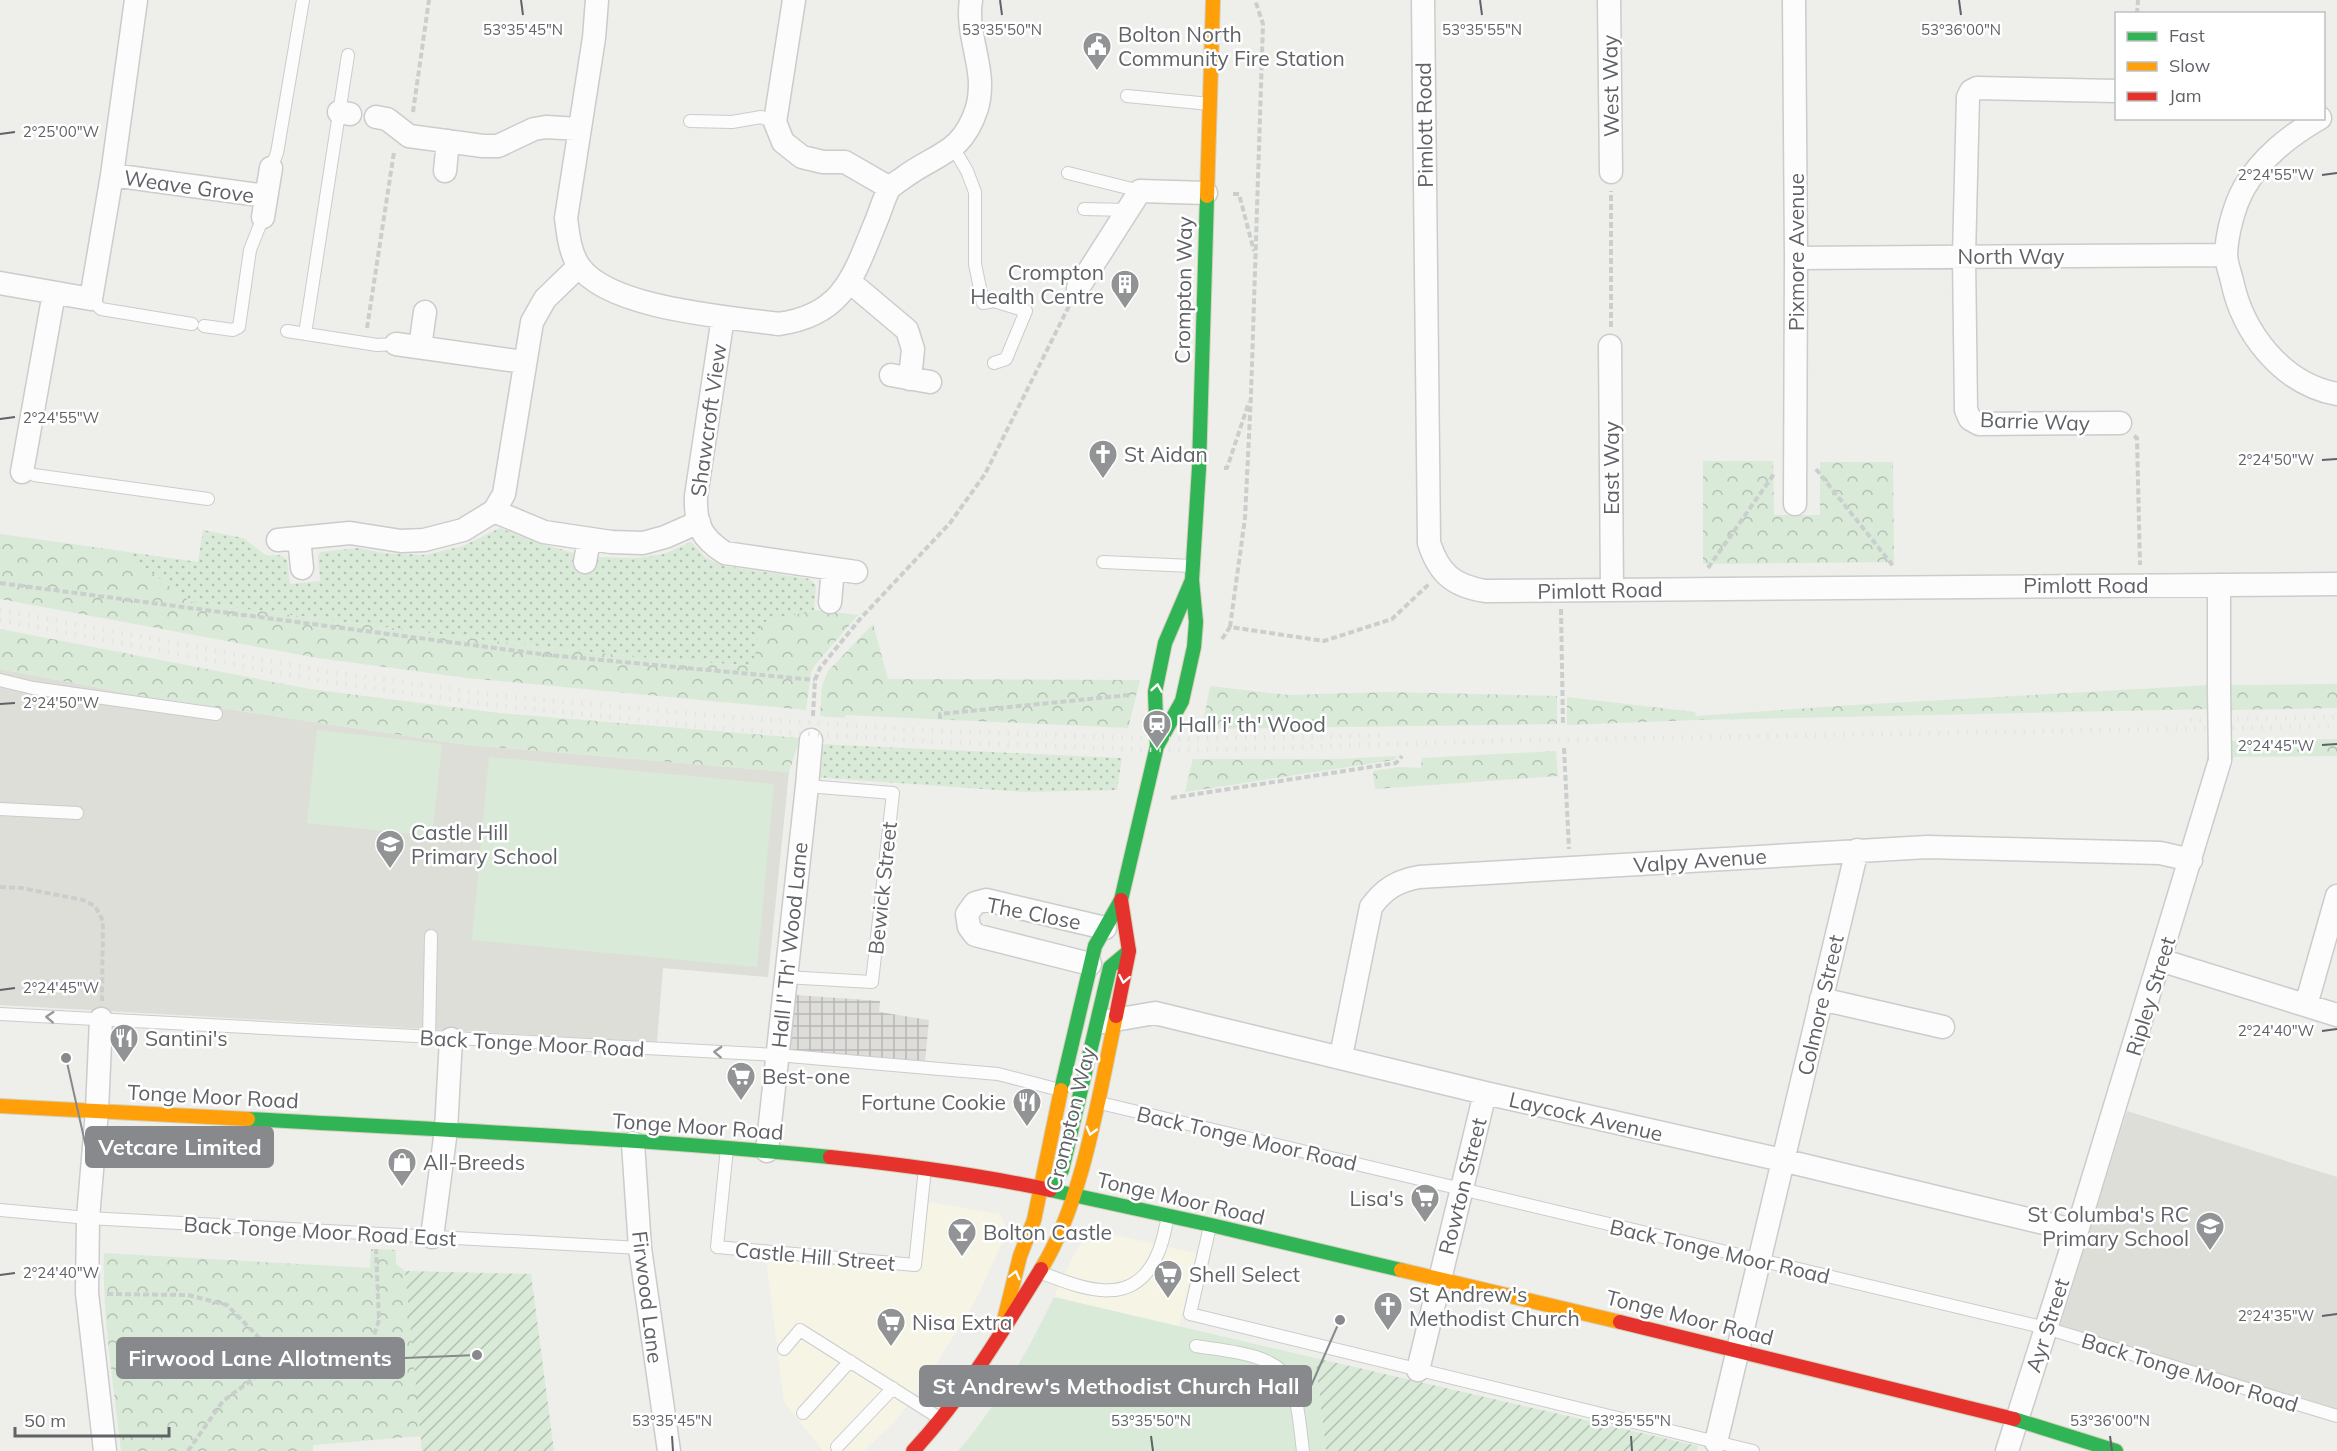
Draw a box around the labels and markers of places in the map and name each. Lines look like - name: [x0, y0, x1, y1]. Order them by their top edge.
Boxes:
- place label: Bolton North Community Fire Station: [1118, 21, 1345, 71]
- public building icon: Bolton North Community Fire Station: [1081, 30, 1113, 72]
- place label: Crompton Health Centre: [970, 259, 1104, 309]
- building icon: Crompton Health Centre: [1109, 268, 1141, 310]
- church icon: St Aidan: [1087, 438, 1119, 480]
- place label: St Aidan: [1124, 441, 1208, 467]
- station icon: Hall i' th' Wood: [1141, 708, 1173, 750]
- place label: Hall i' th' Wood: [1178, 711, 1326, 737]
- place label: Castle Hill Primary School: [411, 819, 558, 869]
- school or university icon: Castle Hill Primary School: [374, 828, 406, 870]
- restaurant icon: Santini's: [108, 1022, 140, 1064]
- place label: Santini's: [145, 1025, 228, 1051]
- supermarket icon: Best-one: [725, 1060, 757, 1102]
- place label: Best-one: [762, 1063, 850, 1089]
- restaurant icon: Fortune Cookie: [1011, 1086, 1043, 1128]
- place label: Fortune Cookie: [861, 1089, 1006, 1115]
- callout: Vetcare Limited: [86, 1127, 273, 1167]
- shop icon: All-Breeds: [386, 1146, 418, 1188]
- place label: All-Breeds: [423, 1149, 525, 1175]
- supermarket icon: Lisa's: [1409, 1182, 1441, 1224]
- place label: Lisa's: [1349, 1185, 1404, 1211]
- place label: St Columba's RC Primary School: [2027, 1201, 2189, 1251]
- school or university icon: St Columba's RC Primary School: [2194, 1210, 2226, 1252]
- bar icon: Bolton Castle: [946, 1216, 978, 1258]
- place label: Bolton Castle: [983, 1219, 1112, 1245]
- supermarket icon: Shell Select: [1152, 1258, 1184, 1300]
- place label: Shell Select: [1189, 1261, 1300, 1287]
- place label: St Andrew's Methodist Church: [1409, 1281, 1580, 1331]
- church icon: St Andrew's Methodist Church: [1372, 1290, 1404, 1332]
- supermarket icon: Nisa Extra: [875, 1306, 907, 1348]
- place label: Nisa Extra: [912, 1309, 1012, 1335]
- callout: Firwood Lane Allotments: [117, 1338, 404, 1378]
- callout: St Andrew's Methodist Church Hall: [920, 1366, 1311, 1406]

